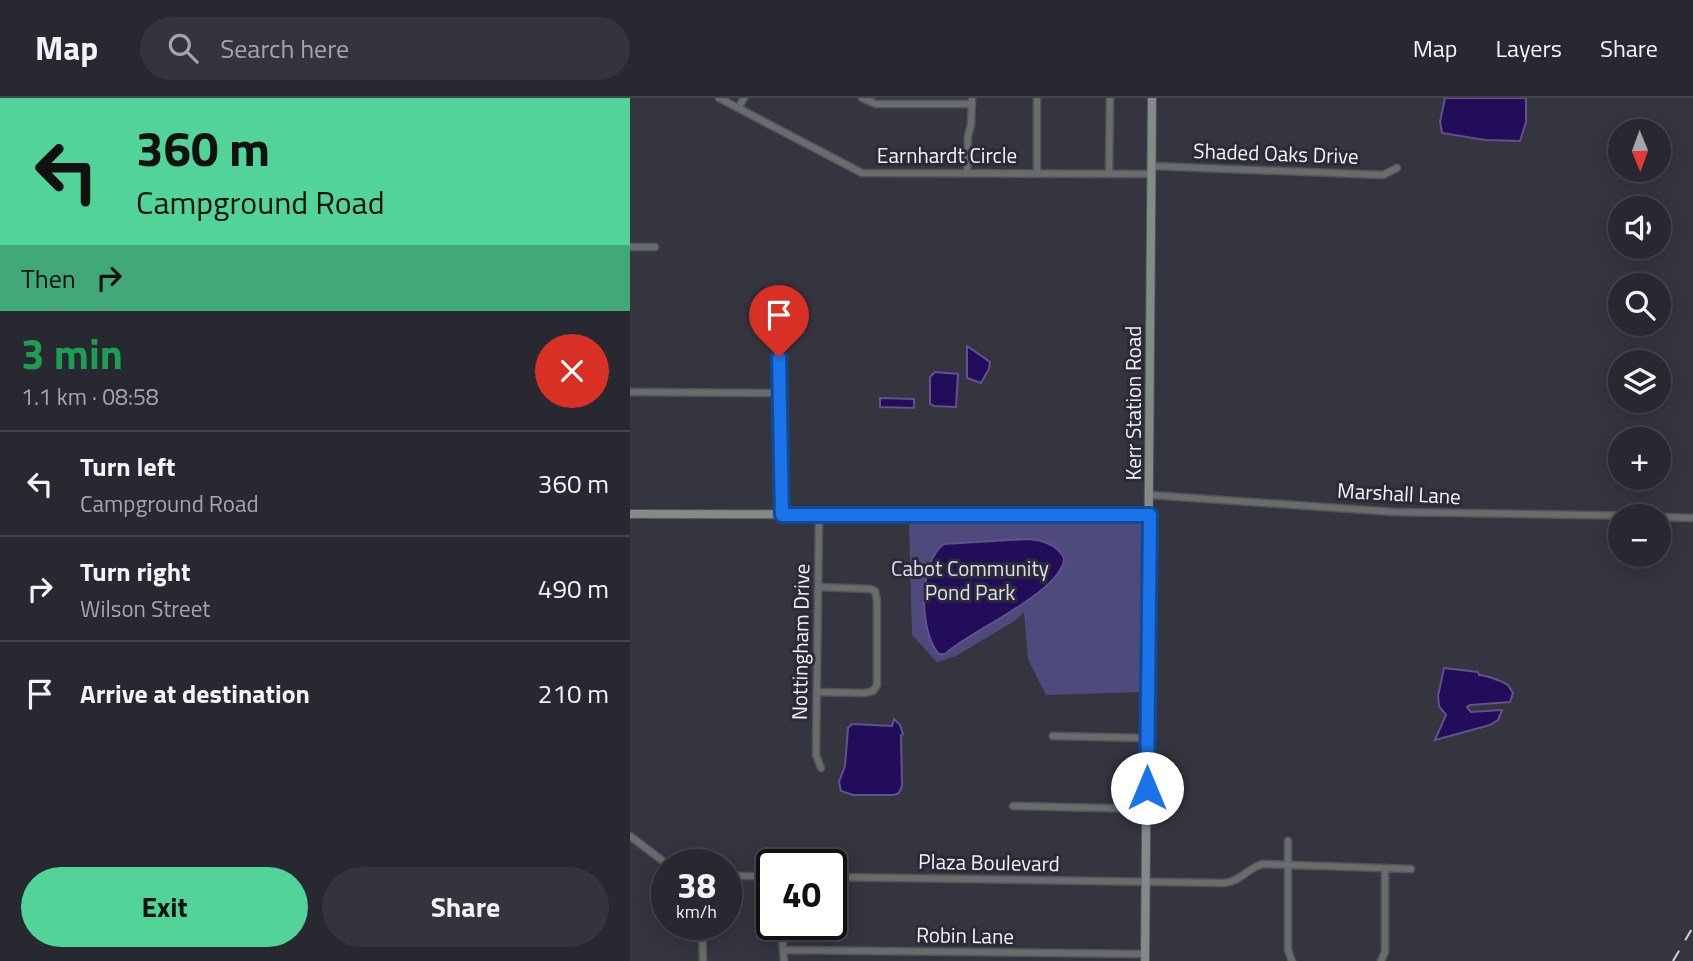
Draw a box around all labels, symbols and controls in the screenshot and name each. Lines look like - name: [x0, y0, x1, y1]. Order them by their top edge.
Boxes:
- search box: [140, 17, 630, 80]
- text: Map: [35, 23, 98, 73]
- icon: search: [164, 29, 202, 67]
- text: Search here: [220, 29, 349, 68]
- text: Map: [1413, 30, 1458, 66]
- text: Layers: [1496, 30, 1562, 66]
- text: Share: [1600, 30, 1658, 66]
- text: 360 m: [136, 110, 270, 185]
- north arrow: [1608, 119, 1671, 182]
- map controls: [1608, 119, 1671, 567]
- icon: left: [21, 126, 112, 217]
- street label: Shaded Oaks Drive: [1193, 134, 1359, 172]
- street label: Earnhardt Circle: [877, 139, 1017, 171]
- text: Campground Road: [136, 178, 385, 226]
- button: sound: [1608, 196, 1671, 259]
- text: Then: [21, 259, 76, 298]
- icon: right: [90, 259, 128, 297]
- button: search: [1608, 273, 1671, 336]
- pin: [749, 285, 809, 357]
- icon: arrive: [760, 296, 798, 334]
- text: 3 min: [21, 321, 123, 385]
- street label: Kerr Station Road: [1117, 326, 1149, 480]
- button: close: [535, 334, 609, 408]
- button: layers: [1608, 350, 1671, 413]
- text: 1.1 km · 08:58: [21, 379, 159, 414]
- button: +: [1608, 427, 1671, 490]
- text: Turn left: [80, 447, 175, 486]
- text: 360 m: [538, 464, 609, 503]
- icon: left: [21, 465, 59, 503]
- street label: Marshall Lane: [1336, 474, 1462, 512]
- text: Campground Road: [80, 486, 259, 521]
- button: −: [1608, 504, 1671, 567]
- text: Turn right: [80, 552, 191, 591]
- park label: Cabot Community Pond Park: [891, 552, 1049, 608]
- street label: Nottingham Drive: [783, 564, 817, 720]
- text: 490 m: [538, 569, 609, 608]
- icon: right: [21, 570, 59, 608]
- text: Wilson Street: [80, 591, 210, 626]
- text: Arrive at destination: [80, 674, 310, 713]
- text: 210 m: [538, 674, 609, 713]
- icon: arrive: [21, 675, 59, 713]
- position arrow: [1110, 751, 1184, 825]
- street label: Plaza Boulevard: [918, 845, 1060, 879]
- speed limit sign: 40: [756, 849, 847, 940]
- text: 38: [677, 858, 716, 912]
- button: Exit: [21, 867, 308, 947]
- button: Share: [322, 867, 609, 947]
- text: km/h: [676, 898, 717, 925]
- street label: Robin Lane: [916, 918, 1014, 952]

